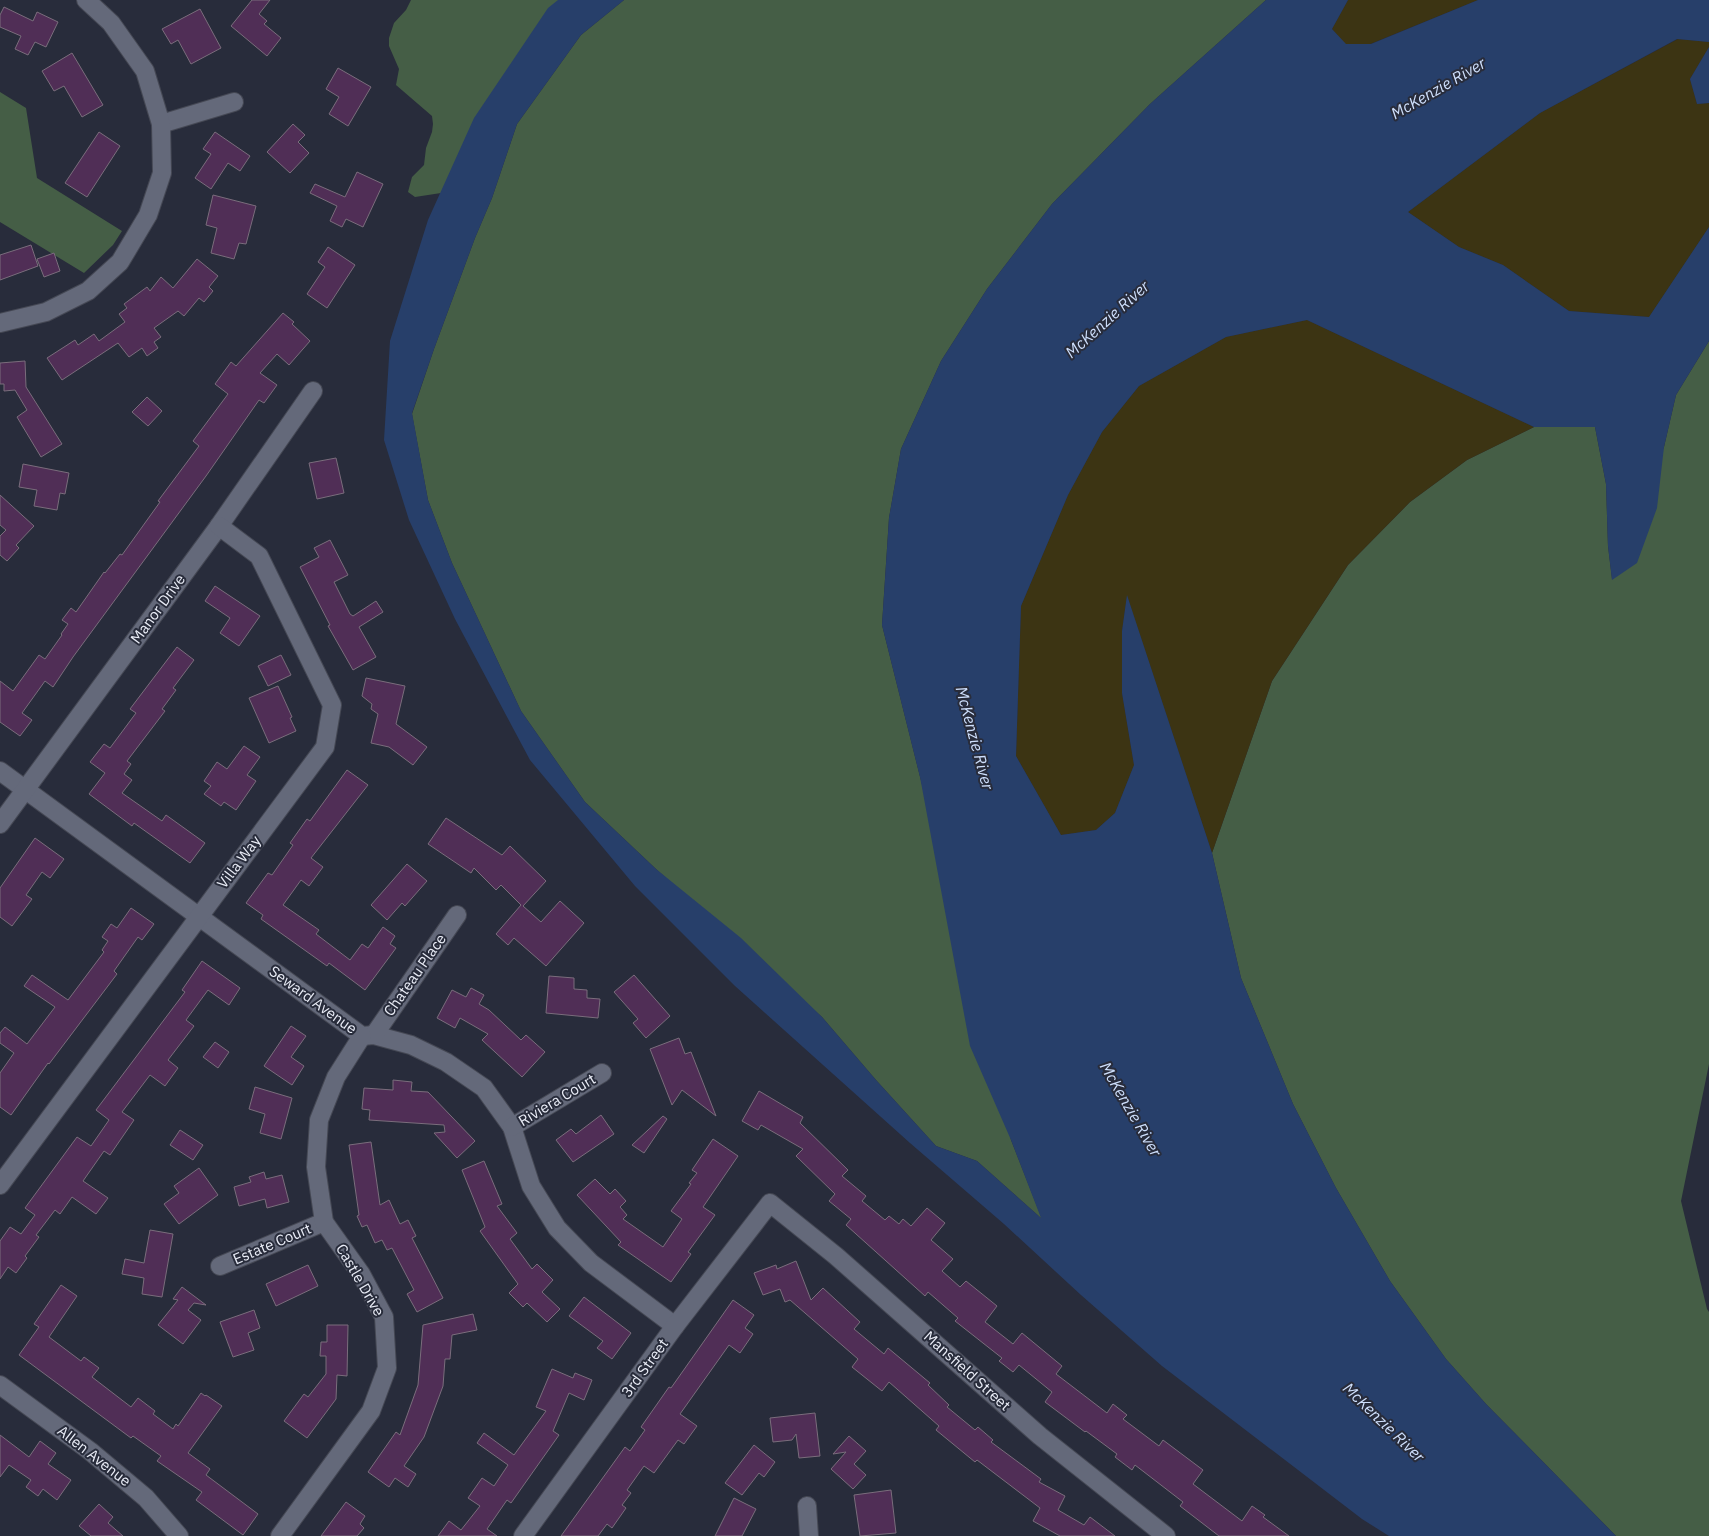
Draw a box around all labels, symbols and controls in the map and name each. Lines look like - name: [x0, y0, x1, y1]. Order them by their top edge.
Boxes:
- water label: McKenzie River: [1387, 52, 1490, 123]
- water label: McKenzie River: [1061, 275, 1154, 362]
- street label: Manor Drive: [126, 570, 189, 647]
- water label: McKenzie River: [952, 684, 999, 793]
- street label: Villa Way: [213, 831, 265, 892]
- street label: Chateau Place: [379, 930, 450, 1020]
- street label: Seward Avenue: [266, 961, 361, 1038]
- water label: McKenzie River: [1096, 1058, 1167, 1161]
- street label: Riviera Court: [515, 1069, 599, 1130]
- street label: Estate Court: [230, 1219, 314, 1269]
- street label: Castle Drive: [332, 1240, 389, 1319]
- street label: Mansfield Street: [920, 1327, 1015, 1415]
- street label: 3rd Street: [617, 1335, 672, 1401]
- water label: McKenzie River: [1339, 1378, 1430, 1467]
- street label: Allen Avenue: [54, 1421, 135, 1490]

